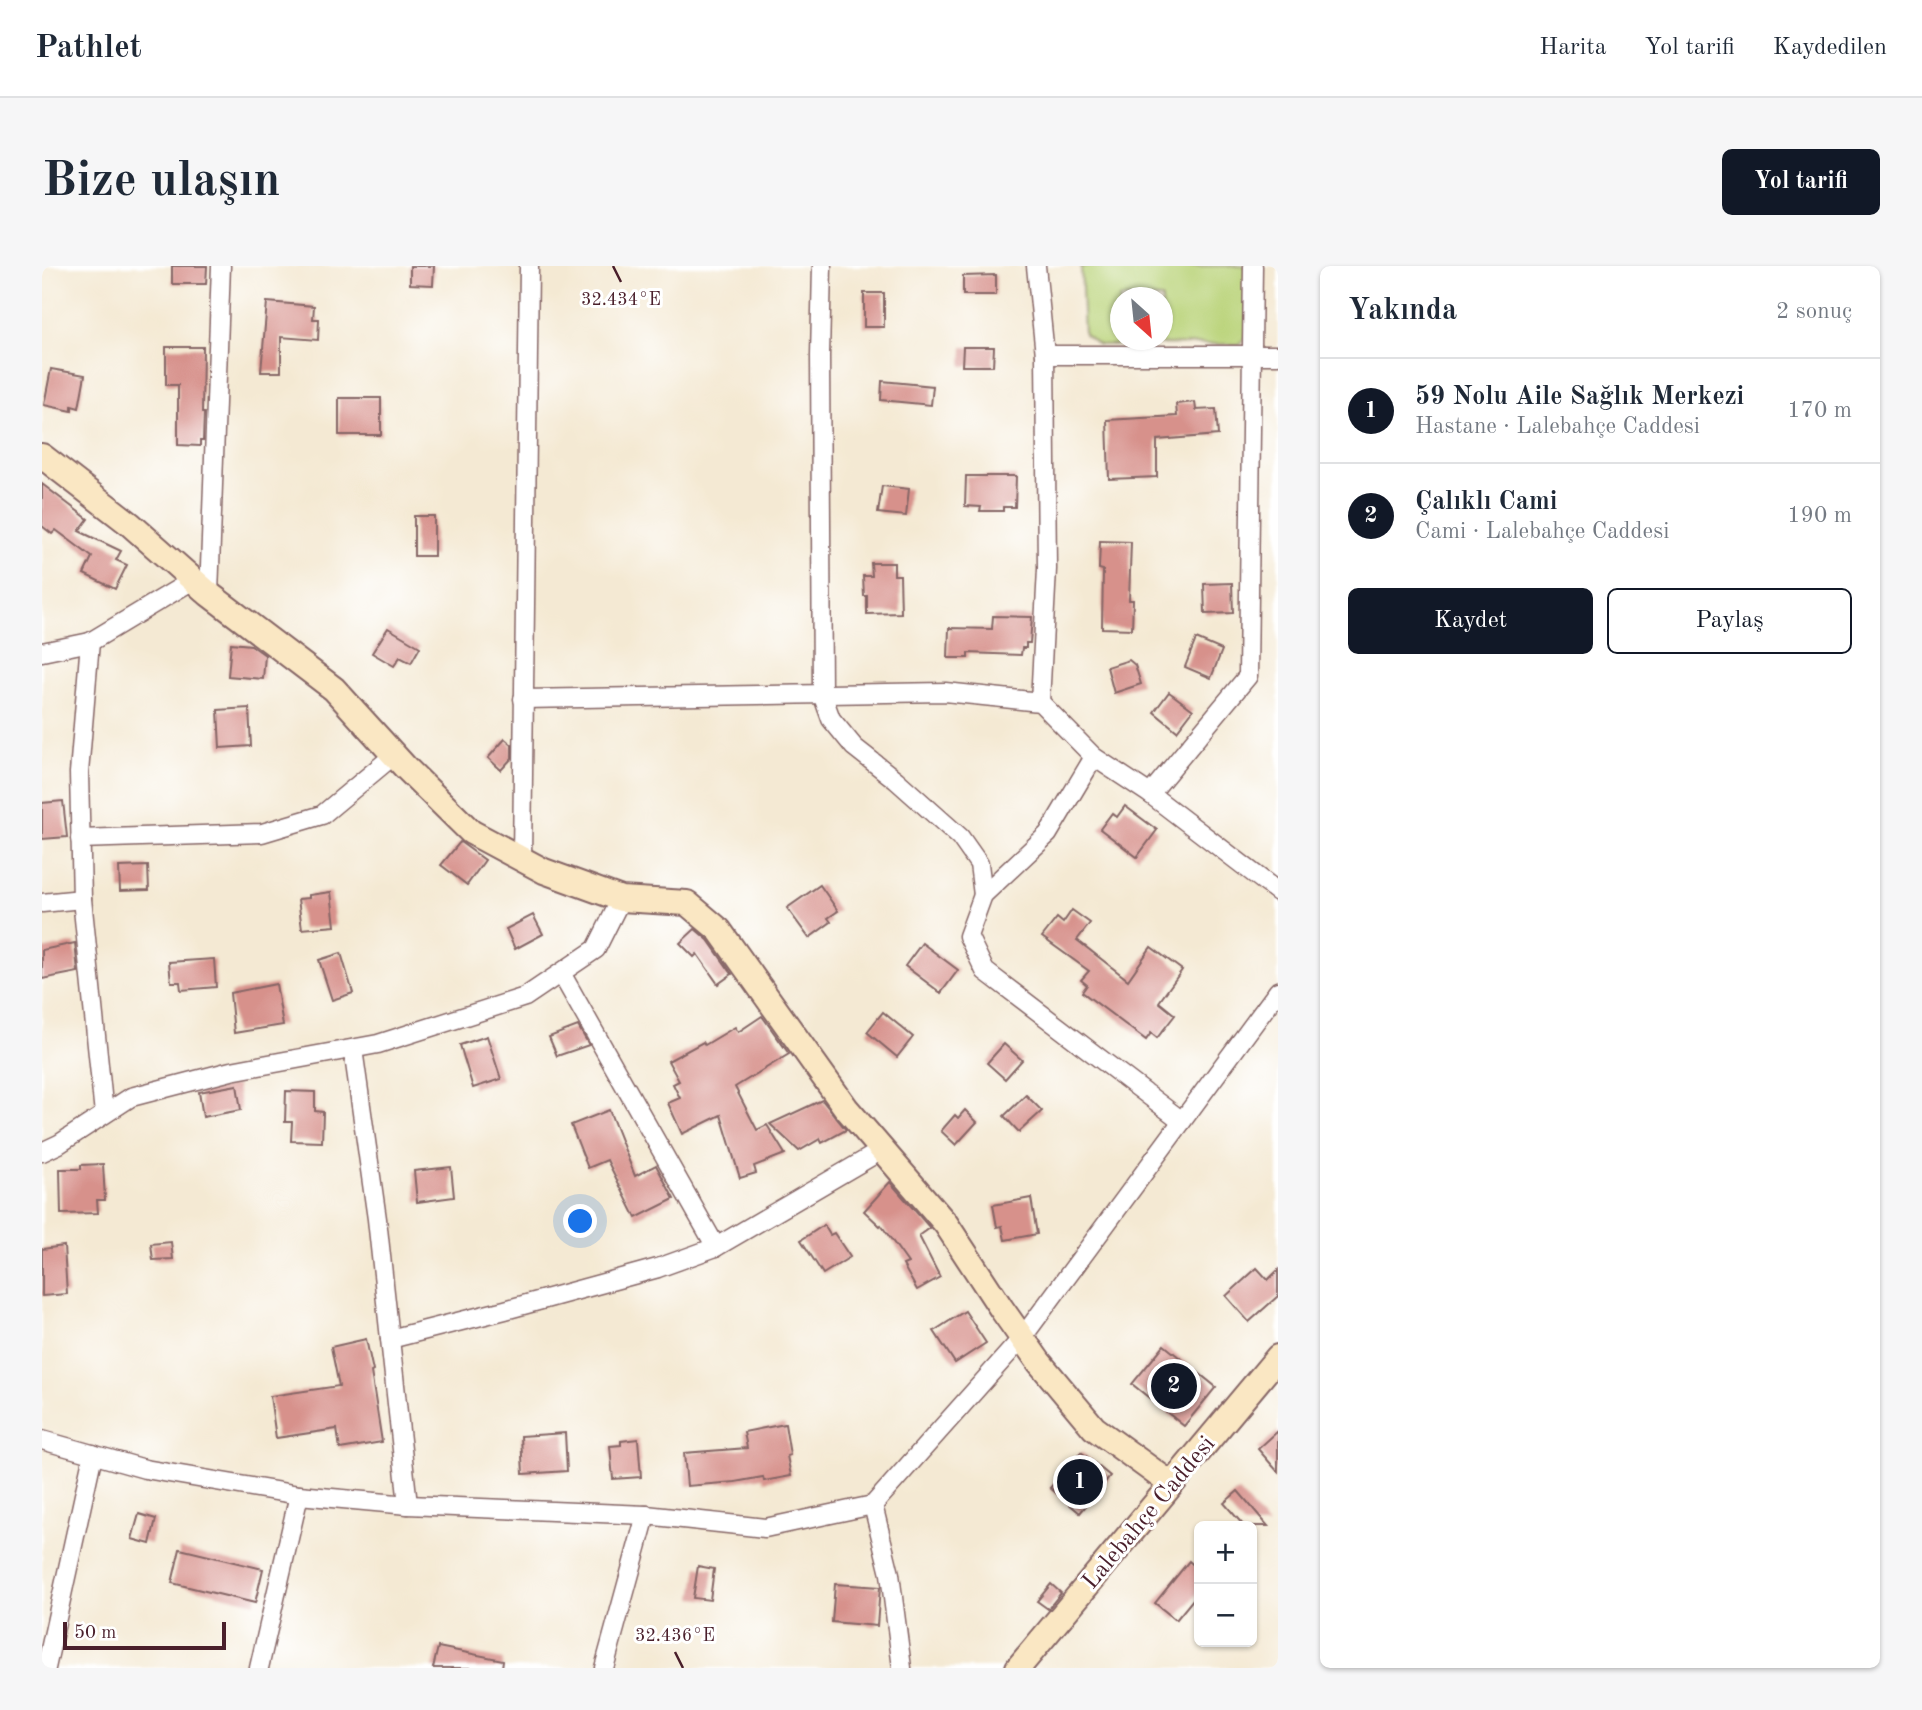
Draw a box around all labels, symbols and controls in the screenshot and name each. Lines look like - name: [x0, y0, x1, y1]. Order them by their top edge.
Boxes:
- text: Pathlet: [35, 32, 142, 65]
- text: Harita: [1539, 36, 1607, 60]
- text: Yol tarifi: [1645, 36, 1735, 60]
- text: Kaydedilen: [1773, 36, 1887, 60]
- button: Yol tarifi: [1722, 149, 1880, 215]
- text: Bize ulaşın: [42, 158, 280, 207]
- north arrow: [1110, 287, 1173, 350]
- text: 32.434°E: [581, 291, 661, 309]
- text: Yakında: [1348, 296, 1457, 326]
- text: 2 sonuç: [1776, 300, 1852, 323]
- text: 59 Nolu Aile Sağlık Merkezi: [1415, 384, 1744, 410]
- text: 1: [1364, 399, 1378, 422]
- text: 170 m: [1787, 399, 1852, 422]
- text: Hastane · Lalebahçe Caddesi: [1415, 415, 1700, 438]
- text: Çalıklı Cami: [1415, 489, 1557, 515]
- text: 2: [1364, 504, 1378, 527]
- text: 190 m: [1787, 504, 1852, 527]
- text: Cami · Lalebahçe Caddesi: [1415, 520, 1669, 543]
- button: Kaydet: [1348, 588, 1593, 654]
- button: Paylaş: [1607, 588, 1852, 654]
- your location: [563, 1204, 597, 1238]
- pin: 2: [1151, 1360, 1197, 1412]
- street label: Lalebahçe Caddesi: [1079, 1432, 1220, 1594]
- pin: 1: [1057, 1456, 1103, 1508]
- map controls: [1194, 1521, 1257, 1647]
- button: +: [1194, 1521, 1257, 1584]
- button: −: [1194, 1584, 1257, 1647]
- scale bar: [63, 1619, 226, 1651]
- text: 50 m: [74, 1624, 116, 1643]
- text: 32.436°E: [635, 1627, 715, 1645]

